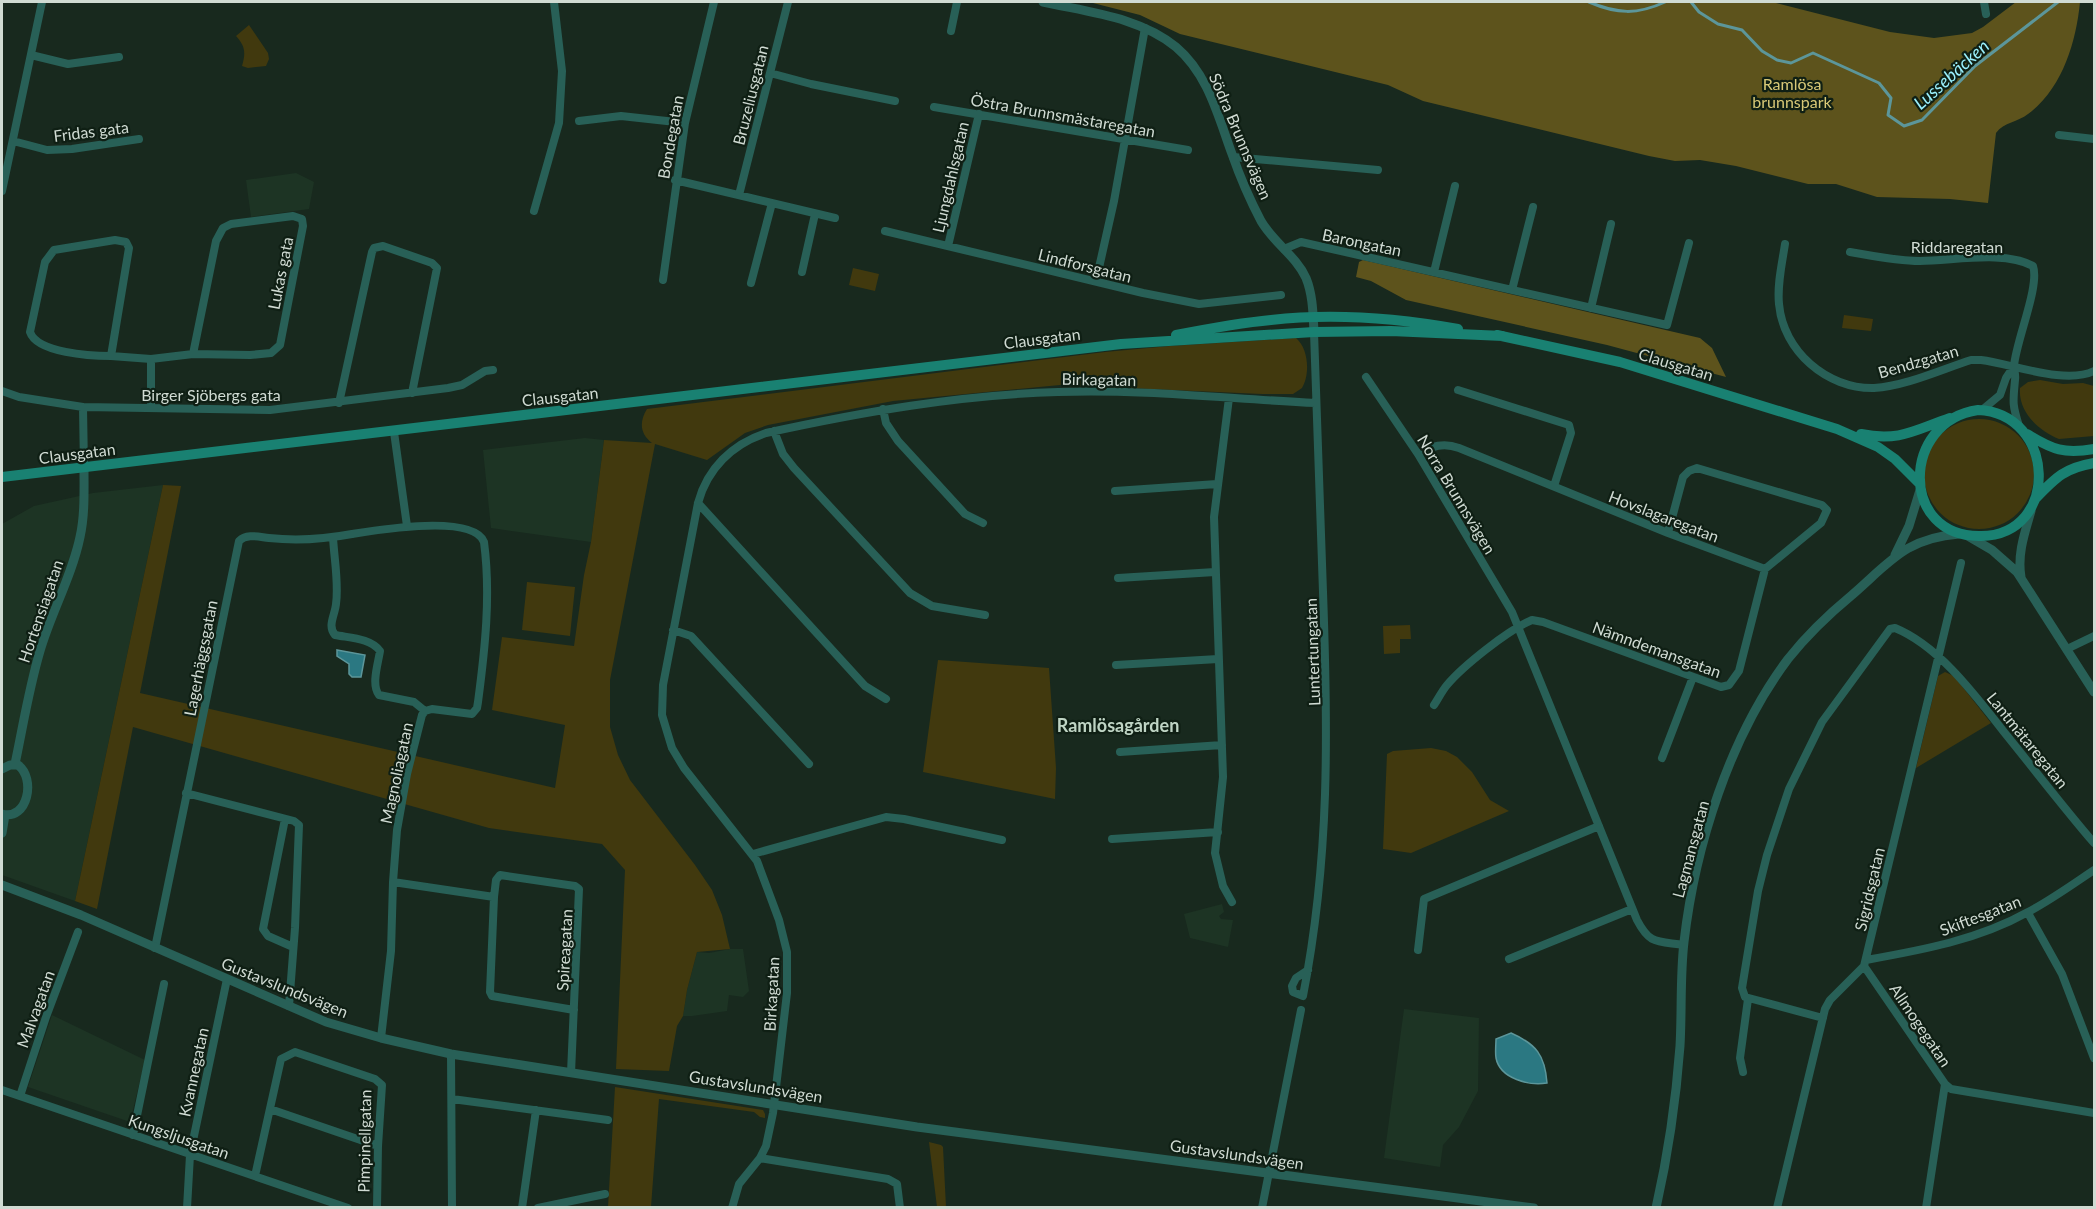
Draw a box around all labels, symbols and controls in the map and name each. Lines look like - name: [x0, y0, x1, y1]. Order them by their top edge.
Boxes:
- water label: Lussebäcken: [1909, 34, 1993, 114]
- street label: Bruzeliusgatan: [728, 43, 772, 147]
- street label: Södra Brunnsvägen: [1206, 70, 1276, 202]
- park label: Ramlösa brunnspark: [1752, 74, 1833, 111]
- street label: Östra Brunnsmästaregatan: [969, 89, 1157, 141]
- street label: Bondegatan: [653, 94, 687, 180]
- street label: Fridas gata: [52, 117, 130, 145]
- street label: Ljungdahlsgatan: [928, 120, 972, 234]
- street label: Barongatan: [1321, 224, 1403, 260]
- street label: Lukas gata: [264, 235, 296, 311]
- street label: Riddaregatan: [1911, 237, 2003, 256]
- street label: Lindforsgatan: [1036, 244, 1134, 286]
- street label: Clausgatan: [1003, 324, 1081, 352]
- street label: Bendzgatan: [1876, 340, 1960, 382]
- street label: Clausgatan: [1636, 344, 1716, 384]
- street label: Birkagatan: [1061, 369, 1137, 389]
- street label: Clausgatan: [521, 383, 599, 409]
- street label: Birger Sjöbergs gata: [141, 385, 281, 404]
- street label: Norra Brunnsvägen: [1414, 431, 1500, 557]
- street label: Clausgatan: [38, 439, 116, 467]
- street label: Hovslagaregatan: [1606, 486, 1722, 546]
- street label: Hortensiagatan: [14, 557, 66, 665]
- street label: Lagerhäggsgatan: [179, 598, 221, 718]
- street label: Luntertungatan: [1301, 598, 1323, 706]
- street label: Nämndemansgatan: [1590, 617, 1724, 681]
- street label: Lantmätaregatan: [1983, 688, 2073, 792]
- district label: Ramlösagården: [1057, 714, 1179, 736]
- street label: Magnoliagatan: [376, 721, 416, 825]
- street label: Lagmansgatan: [1668, 798, 1712, 900]
- street label: Sigridsgatan: [1850, 845, 1888, 933]
- street label: Skiftesgatan: [1937, 891, 2023, 939]
- street label: Spireagatan: [552, 909, 576, 991]
- street label: Gustavslundsvägen: [219, 953, 351, 1021]
- street label: Birkagatan: [760, 956, 782, 1032]
- street label: Malvagatan: [12, 968, 58, 1050]
- street label: Allmogegatan: [1886, 980, 1956, 1070]
- street label: Kvannegatan: [174, 1026, 212, 1118]
- street label: Gustavslundsvägen: [688, 1066, 824, 1106]
- street label: Pimpinellgatan: [354, 1089, 374, 1193]
- street label: Kungsljusgatan: [126, 1110, 232, 1162]
- street label: Gustavslundsvägen: [1169, 1135, 1305, 1173]

